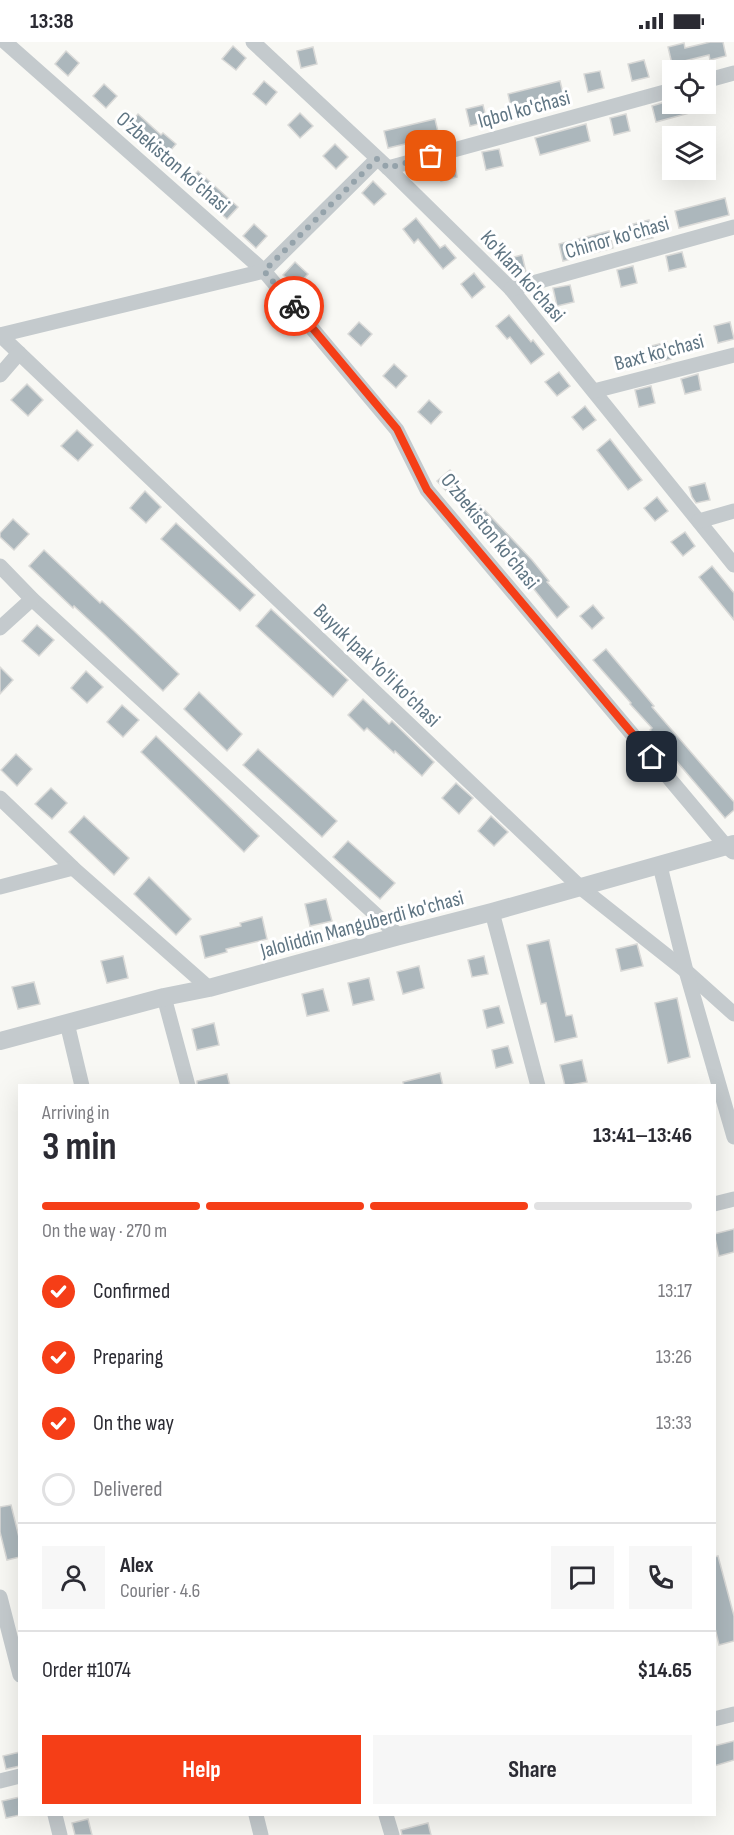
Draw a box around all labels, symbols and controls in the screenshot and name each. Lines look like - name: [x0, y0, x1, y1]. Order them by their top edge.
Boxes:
- text: 13:38: [30, 8, 74, 35]
- map controls: [662, 60, 716, 180]
- button: locate: [662, 60, 716, 114]
- street label: Iqbol ko'chasi: [475, 85, 573, 134]
- street label: O'zbekiston ko'chasi: [111, 106, 234, 218]
- button: layers: [662, 126, 716, 180]
- pin: [405, 130, 456, 181]
- icon: bag: [414, 139, 447, 172]
- street label: Chinor ko'chasi: [562, 211, 672, 264]
- street label: Ko'klam ko'chasi: [475, 225, 570, 327]
- courier: [264, 276, 324, 336]
- icon: bike: [278, 290, 311, 323]
- street label: Baxt ko'chasi: [612, 329, 707, 376]
- street label: O'zbekiston ko'chasi: [435, 468, 544, 594]
- street label: Buyuk Ipak Yo'li ko'chasi: [308, 598, 445, 732]
- pin: [626, 731, 677, 782]
- icon: home: [635, 740, 668, 773]
- street label: Jaloliddin Manguberdi ko'chasi: [257, 885, 466, 964]
- text: Arriving in: [42, 1101, 110, 1125]
- text: 13:41–13:46: [593, 1122, 692, 1149]
- text: 3 min: [42, 1124, 117, 1171]
- text: On the way · 270 m: [42, 1219, 167, 1243]
- icon: check: [42, 1275, 75, 1308]
- text: Confirmed: [93, 1278, 170, 1305]
- text: 13:17: [658, 1279, 692, 1303]
- icon: check: [42, 1341, 75, 1374]
- text: Preparing: [93, 1344, 163, 1371]
- text: 13:26: [656, 1345, 692, 1369]
- icon: check: [42, 1407, 75, 1440]
- text: On the way: [93, 1410, 174, 1437]
- text: 13:33: [656, 1411, 692, 1435]
- text: Delivered: [93, 1476, 162, 1503]
- button: person: [42, 1546, 105, 1609]
- button: chat: [551, 1546, 614, 1609]
- button: phone: [629, 1546, 692, 1609]
- text: Alex: [120, 1552, 153, 1579]
- text: Courier · 4.6: [120, 1579, 200, 1603]
- text: Order #1074: [42, 1657, 131, 1684]
- text: $14.65: [637, 1657, 692, 1684]
- button: Help: [42, 1735, 361, 1804]
- button: Share: [373, 1735, 692, 1804]

